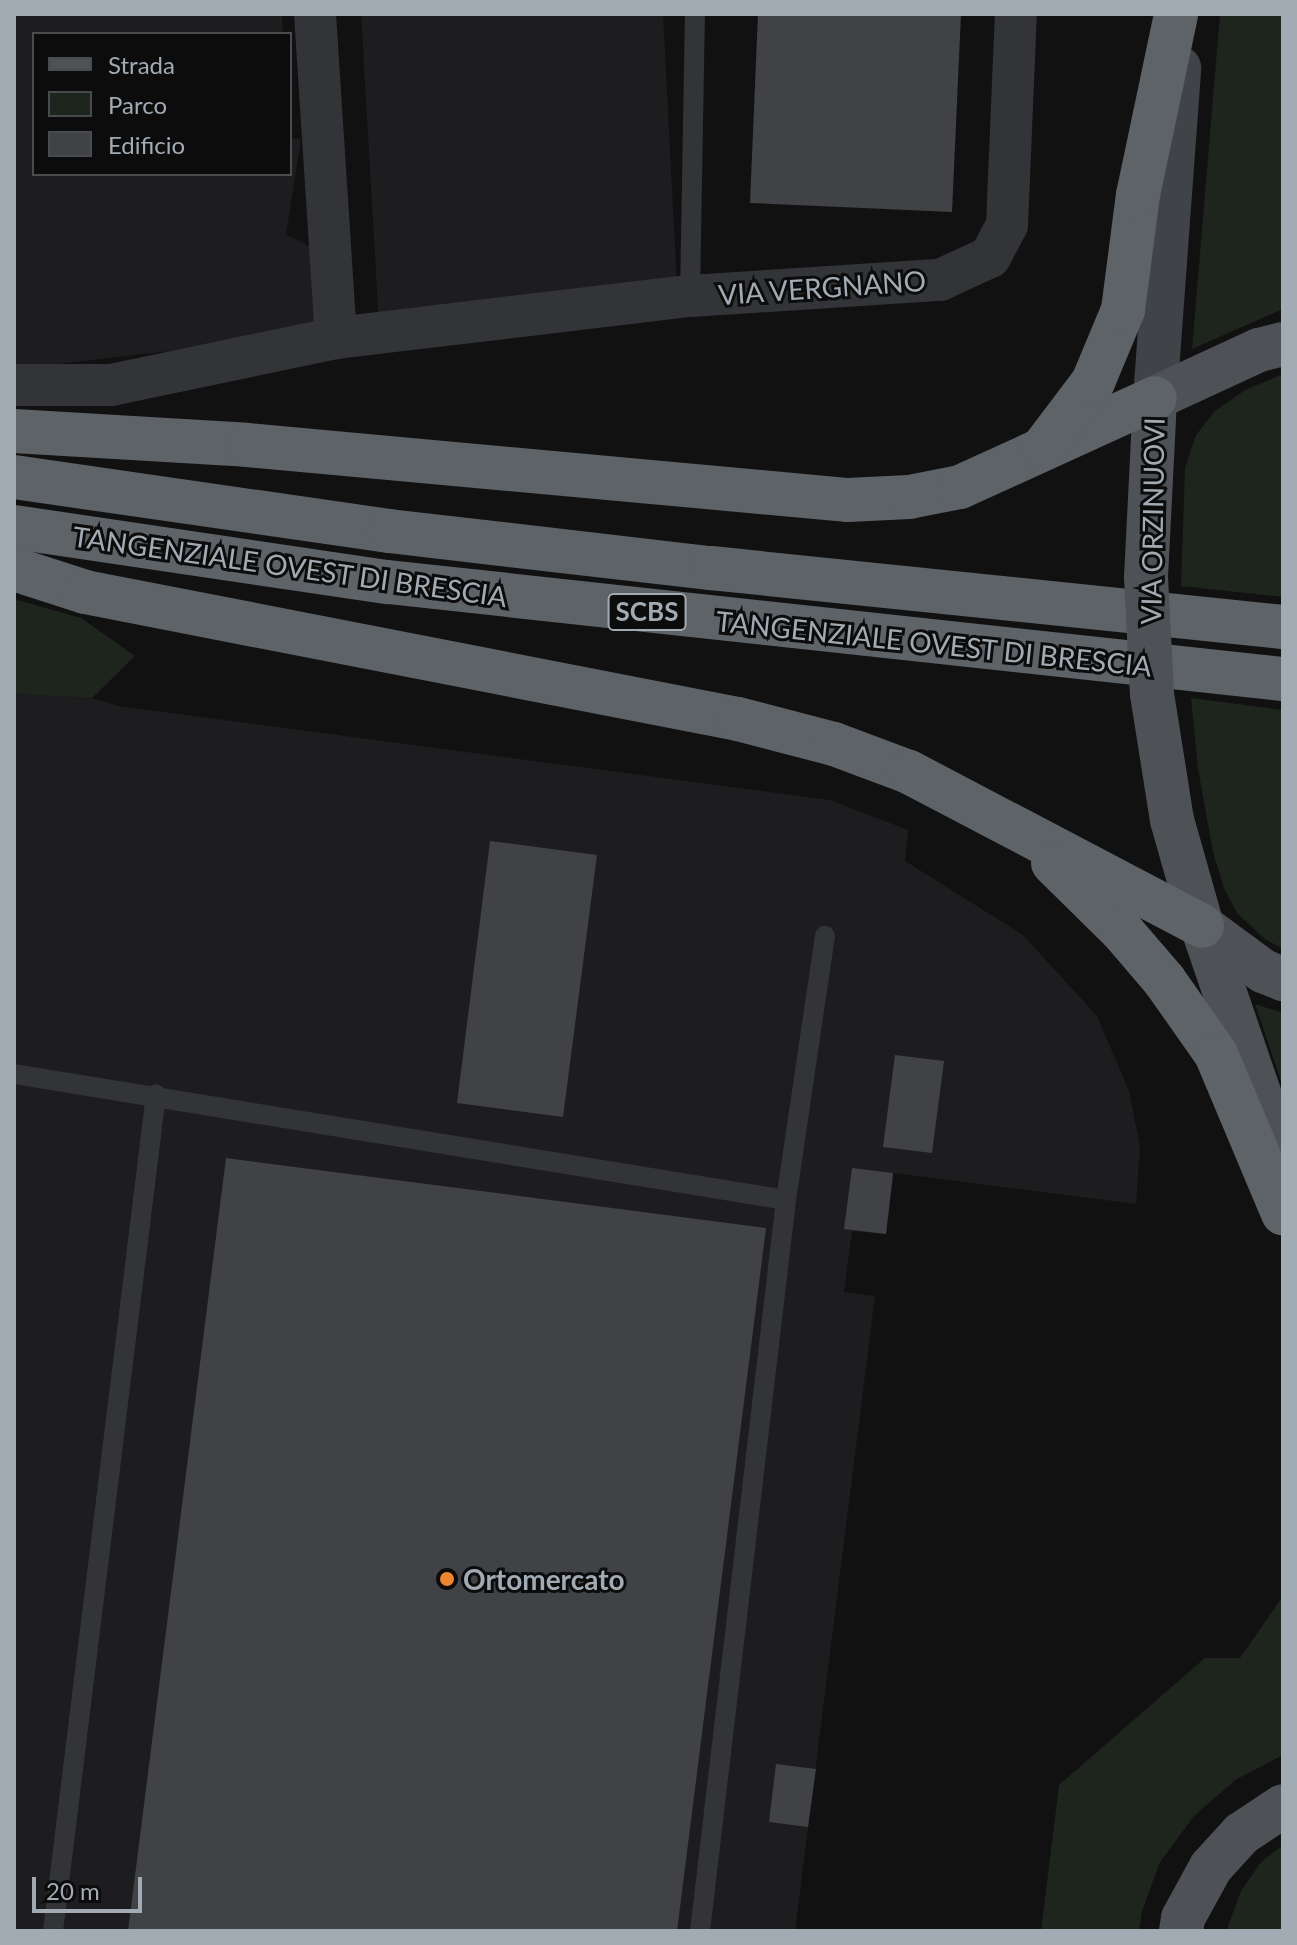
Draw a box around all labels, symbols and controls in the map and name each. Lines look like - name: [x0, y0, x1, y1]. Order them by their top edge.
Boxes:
- legend: [32, 32, 292, 176]
- text: Strada: [108, 50, 175, 79]
- text: Parco: [108, 90, 167, 119]
- text: Edificio: [108, 130, 185, 159]
- street label: VIA VERGNANO: [716, 263, 928, 311]
- street label: VIA ORZINUOVI: [1133, 417, 1171, 625]
- street label: TANGENZIALE OVEST DI BRESCIA: [70, 519, 510, 613]
- road number: SCBS: [607, 590, 687, 634]
- street label: TANGENZIALE OVEST DI BRESCIA: [714, 603, 1154, 683]
- place label: Ortomercato: [463, 1562, 625, 1596]
- marker: Ortomercato: [438, 1570, 456, 1588]
- scale bar: [36, 1861, 146, 1911]
- text: 20 m: [46, 1876, 100, 1905]

